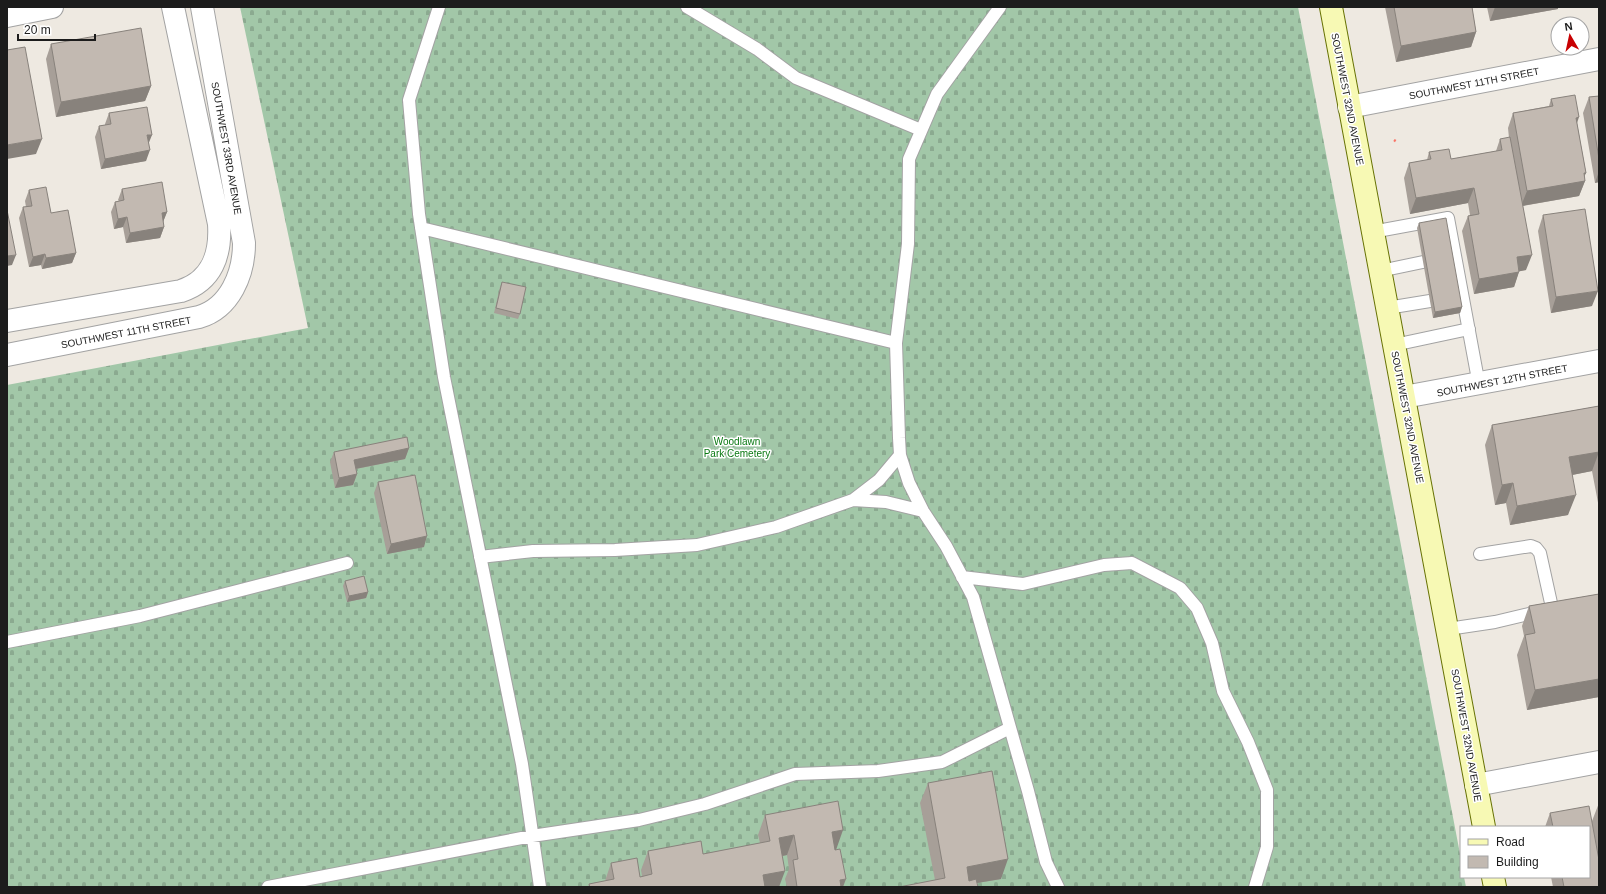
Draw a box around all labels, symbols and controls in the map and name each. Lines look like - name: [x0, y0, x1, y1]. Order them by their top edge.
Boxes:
- scale bar: [18, 16, 95, 42]
- north arrow: [1550, 16, 1590, 56]
- text: N: [1564, 20, 1573, 33]
- text: 20 m: [24, 23, 51, 37]
- street label: SOUTHWEST 32ND AVENUE: [1329, 32, 1366, 167]
- street label: SOUTHWEST 11TH STREET: [1408, 65, 1540, 102]
- street label: SOUTHWEST 33RD AVENUE: [209, 81, 244, 216]
- street label: SOUTHWEST 11TH STREET: [60, 314, 192, 351]
- street label: SOUTHWEST 32ND AVENUE: [1389, 350, 1426, 485]
- street label: SOUTHWEST 12TH STREET: [1436, 362, 1569, 399]
- park label: Woodlawn Park Cemetery: [704, 436, 770, 459]
- street label: SOUTHWEST 32ND AVENUE: [1449, 668, 1484, 803]
- legend: [1460, 826, 1590, 878]
- text: Road: [1496, 835, 1525, 849]
- text: Building: [1496, 855, 1539, 869]

